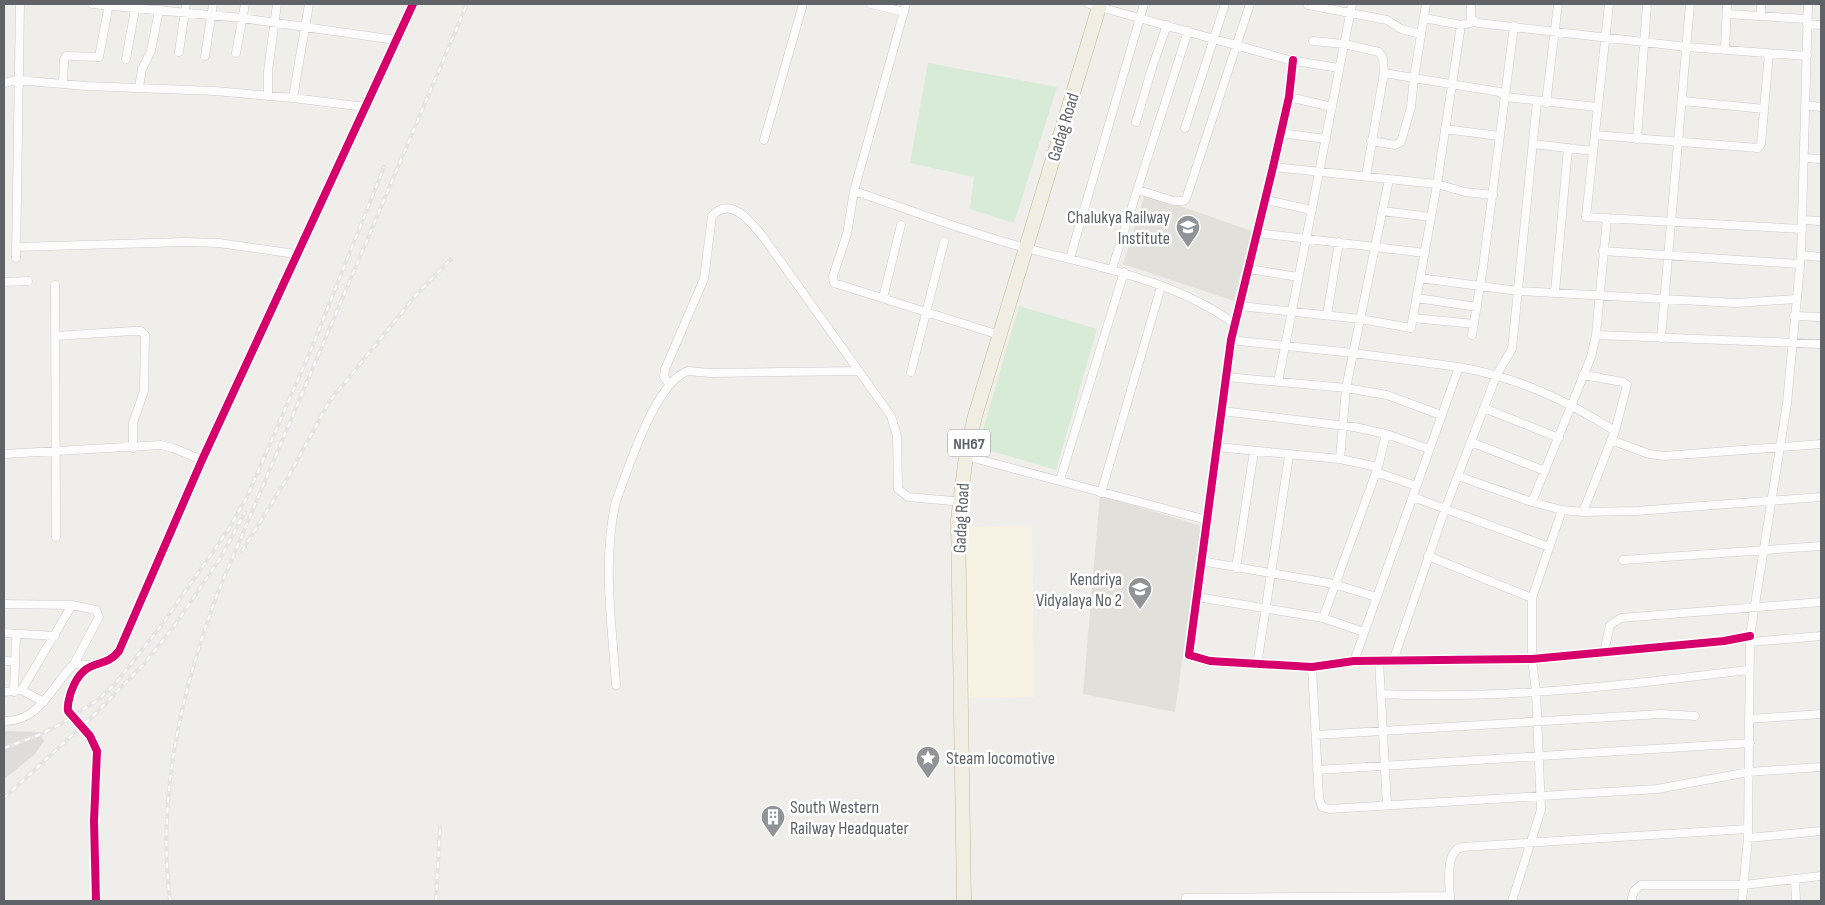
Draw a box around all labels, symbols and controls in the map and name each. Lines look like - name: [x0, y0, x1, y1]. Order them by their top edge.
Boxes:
- street label: Gadag Road: [1043, 90, 1084, 164]
- place label: Chalukya Railway Institute: [1067, 207, 1170, 249]
- school or university icon: Chalukya Railway Institute: [1175, 214, 1201, 248]
- road number: NH67: [948, 429, 990, 456]
- street label: Gadag Road: [949, 482, 974, 554]
- place label: Kendriya Vidyalaya No 2: [1036, 569, 1122, 611]
- school or university icon: Kendriya Vidyalaya No 2: [1127, 576, 1153, 610]
- place icon: Steam locomotive: [915, 745, 941, 779]
- place label: Steam locomotive: [946, 748, 1055, 769]
- place label: South Western Railway Headquater: [790, 797, 909, 839]
- building icon: South Western Railway Headquater: [760, 804, 786, 838]

